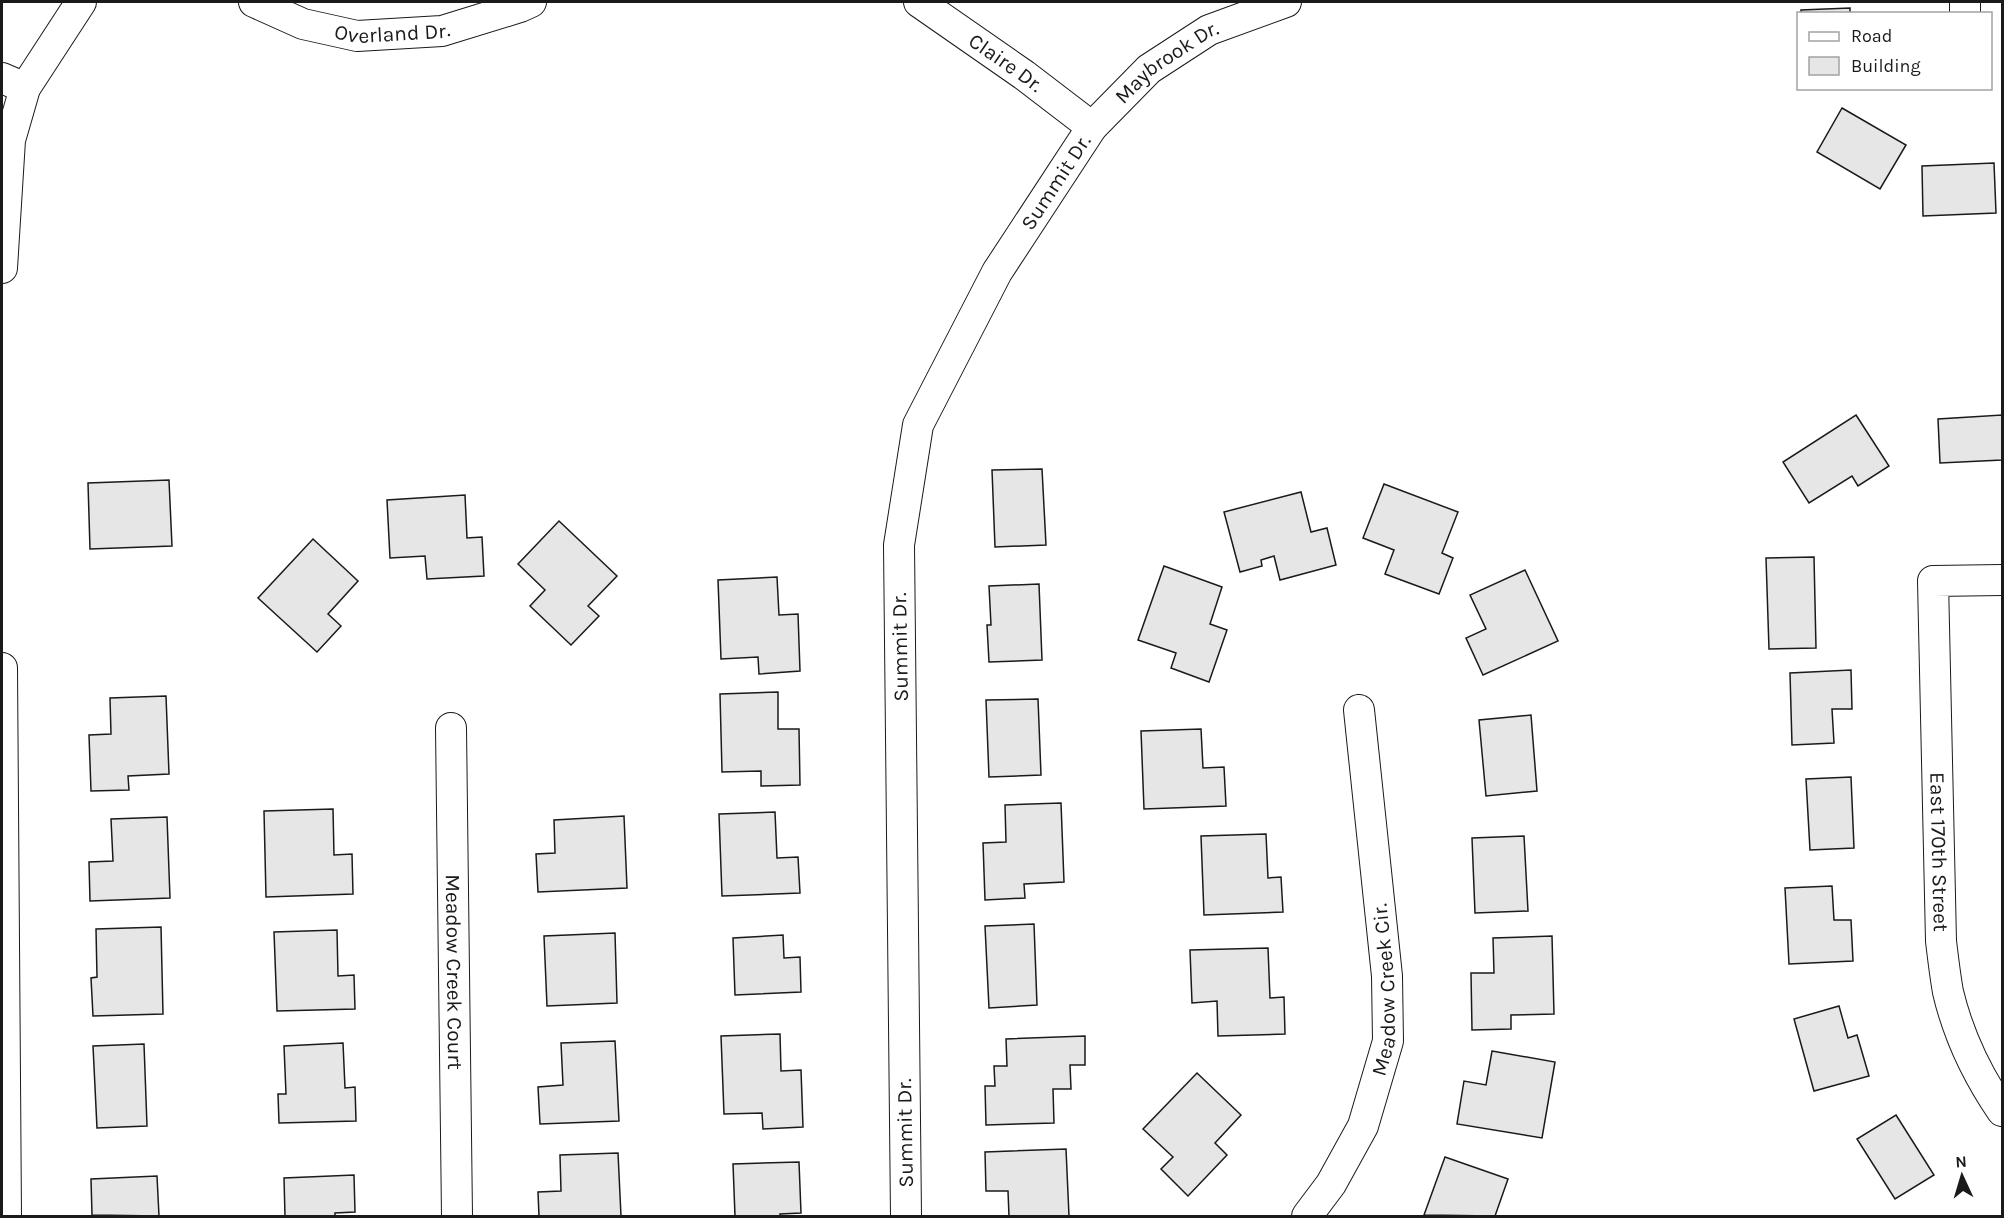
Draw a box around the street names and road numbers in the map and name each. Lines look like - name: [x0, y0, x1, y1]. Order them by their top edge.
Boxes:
- street label: Maybrook Dr.: [1110, 16, 1222, 108]
- street label: Overland Dr.: [332, 17, 453, 48]
- street label: Claire Dr.: [964, 28, 1048, 97]
- street label: Summit Dr.: [1016, 130, 1096, 234]
- street label: Summit Dr.: [887, 592, 913, 702]
- street label: East 170th Street: [1925, 772, 1953, 932]
- street label: Meadow Creek Court: [441, 874, 467, 1070]
- street label: Meadow Creek Cir.: [1366, 902, 1401, 1079]
- street label: Summit Dr.: [892, 1078, 918, 1188]

